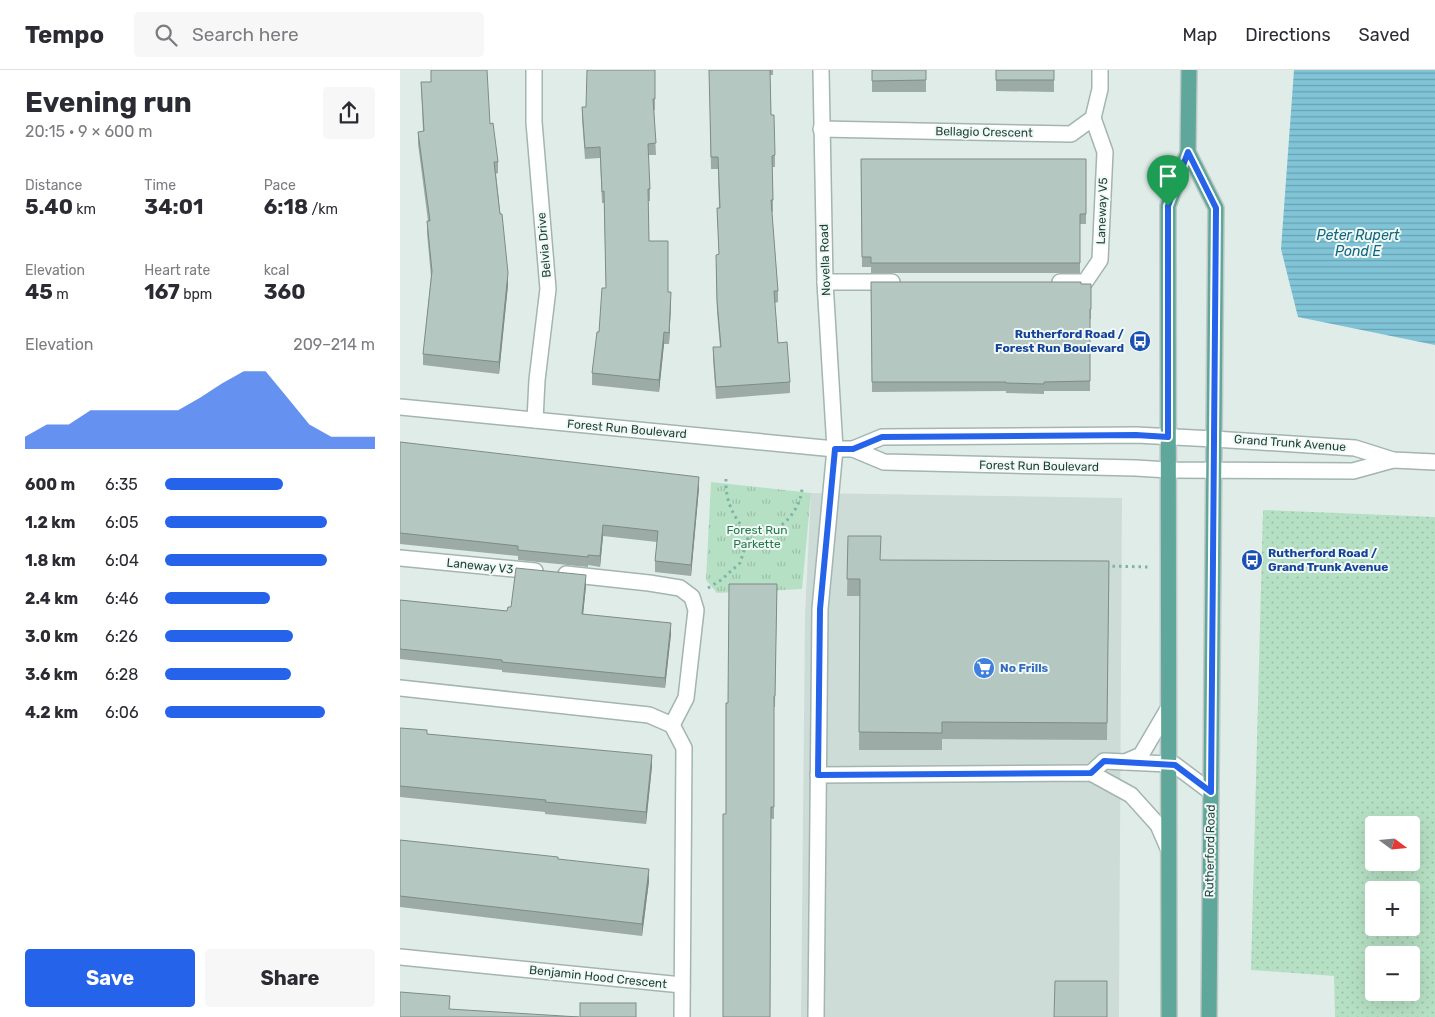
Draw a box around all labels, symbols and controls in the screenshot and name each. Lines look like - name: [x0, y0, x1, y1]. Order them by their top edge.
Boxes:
- search box: [134, 12, 484, 57]
- text: Tempo: [25, 21, 104, 49]
- icon: search: [152, 21, 180, 49]
- text: Search here: [192, 23, 299, 46]
- text: Map: [1182, 24, 1217, 46]
- text: Directions: [1245, 24, 1331, 46]
- text: Saved: [1359, 24, 1410, 46]
- text: Evening run: [25, 86, 192, 119]
- button: share: [323, 87, 375, 139]
- text: 20:15 · 9 × 600 m: [25, 122, 153, 141]
- street label: Bellagio Crescent: [935, 124, 1033, 140]
- pin: [1147, 155, 1189, 206]
- icon: arrive: [1154, 162, 1182, 190]
- text: Distance: [25, 177, 82, 194]
- text: Time: [144, 177, 176, 194]
- text: Pace: [264, 177, 296, 194]
- street label: Laneway V5: [1094, 177, 1110, 245]
- text: 5.40: [25, 194, 73, 219]
- text: 34:01: [144, 194, 203, 219]
- text: 6:18: [264, 194, 308, 219]
- text: km: [73, 201, 96, 218]
- text: /km: [308, 201, 338, 218]
- street label: Belvia Drive: [534, 211, 554, 278]
- street label: Novella Road: [817, 224, 833, 296]
- water label: Peter Rupert Pond E: [1317, 227, 1400, 260]
- text: Elevation: [25, 262, 85, 279]
- text: Heart rate: [144, 262, 210, 279]
- text: kcal: [264, 262, 289, 279]
- text: 45: [25, 279, 53, 304]
- text: 167: [144, 279, 180, 304]
- text: 360: [264, 279, 305, 304]
- text: m: [53, 286, 69, 303]
- text: bpm: [180, 286, 212, 303]
- place label: Rutherford Road / Forest Run Boulevard: [995, 327, 1125, 355]
- bus stop icon: Rutherford Road / Forest Run Boulevard: [1128, 329, 1152, 353]
- text: Elevation: [25, 335, 94, 354]
- text: 209–214 m: [293, 335, 375, 354]
- street label: Forest Run Boulevard: [567, 417, 687, 441]
- street label: Grand Trunk Avenue: [1234, 432, 1347, 454]
- street label: Forest Run Boulevard: [979, 458, 1099, 474]
- text: 600 m: [25, 475, 75, 494]
- text: 6:35: [105, 475, 138, 494]
- text: 1.2 km: [25, 513, 75, 532]
- text: 6:05: [105, 513, 138, 532]
- park label: Forest Run Parkette: [726, 523, 788, 551]
- place label: Rutherford Road / Grand Trunk Avenue: [1268, 546, 1388, 574]
- bus stop icon: Rutherford Road / Grand Trunk Avenue: [1240, 548, 1264, 572]
- text: 1.8 km: [25, 551, 76, 570]
- text: 6:04: [105, 551, 139, 570]
- street label: Laneway V3: [446, 556, 514, 576]
- text: 2.4 km: [25, 589, 78, 608]
- text: 6:46: [105, 589, 138, 608]
- text: 3.0 km: [25, 627, 78, 646]
- text: 6:26: [105, 627, 138, 646]
- supermarket icon: No Frills: [972, 656, 996, 680]
- place label: No Frills: [1000, 661, 1049, 675]
- text: 3.6 km: [25, 665, 78, 684]
- text: 6:28: [105, 665, 138, 684]
- text: 4.2 km: [25, 703, 78, 722]
- text: 6:06: [105, 703, 139, 722]
- street label: Rutherford Road: [1202, 805, 1218, 897]
- north arrow: [1365, 816, 1420, 871]
- map controls: [1365, 816, 1420, 1001]
- button: +: [1365, 881, 1420, 936]
- button: −: [1365, 946, 1420, 1001]
- button: Save: [25, 949, 195, 1007]
- button: Share: [205, 949, 375, 1007]
- street label: Benjamin Hood Crescent: [528, 963, 668, 991]

